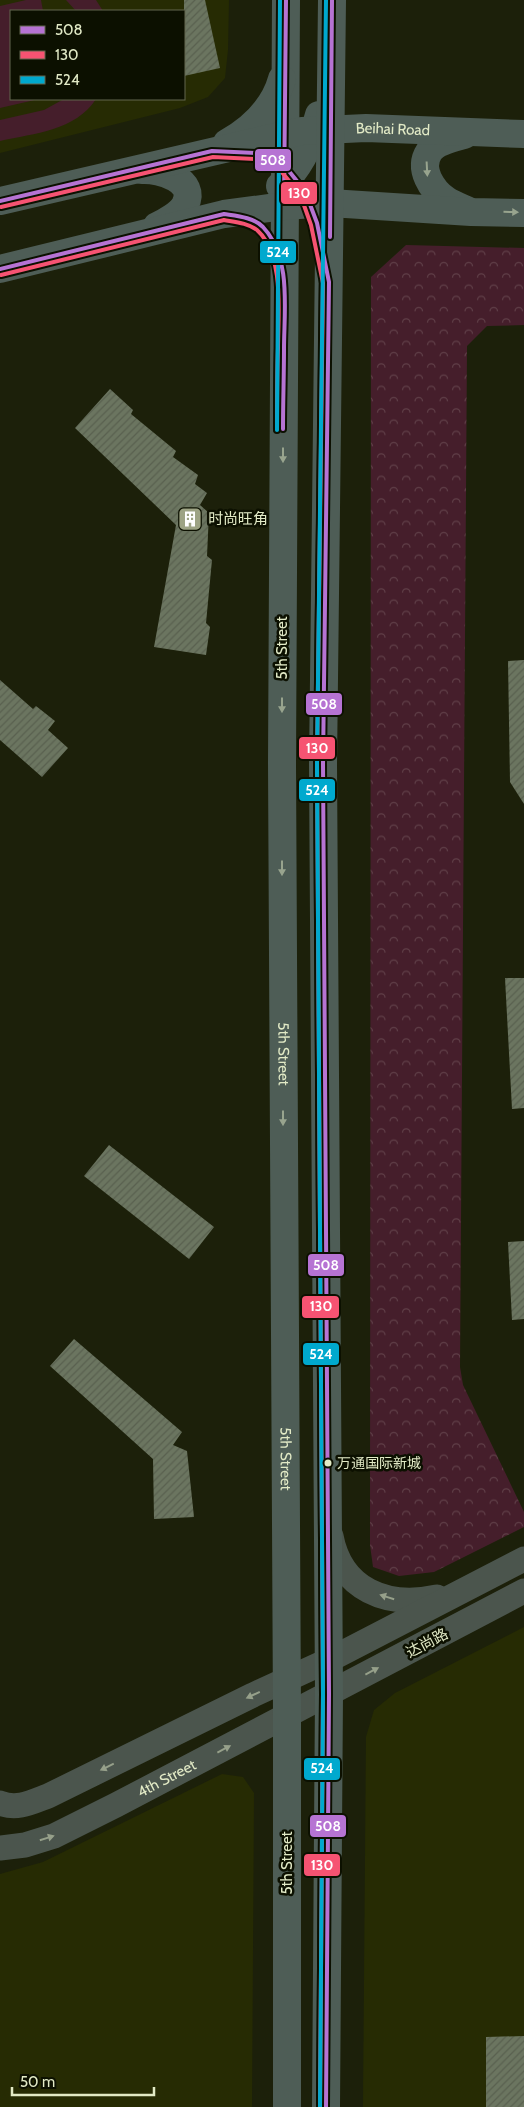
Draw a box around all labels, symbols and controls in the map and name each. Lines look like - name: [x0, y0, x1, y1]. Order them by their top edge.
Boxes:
- legend: [10, 10, 185, 100]
- text: 508: [55, 21, 83, 39]
- text: 130: [55, 46, 78, 64]
- text: 524: [55, 71, 80, 89]
- street label: Beihai Road: [355, 119, 430, 139]
- line badge: 508: [254, 148, 292, 172]
- text: 508: [260, 151, 286, 169]
- one-way arrow: [424, 161, 432, 177]
- line badge: 130: [280, 181, 318, 205]
- text: 130: [288, 184, 310, 202]
- one-way arrow: [503, 209, 519, 217]
- line badge: 524: [259, 240, 297, 264]
- text: 524: [266, 243, 290, 261]
- one-way arrow: [279, 448, 287, 464]
- building icon: 时尚旺角: [177, 506, 203, 532]
- place label: 时尚旺角: [208, 510, 268, 528]
- street label: 5th Street: [273, 616, 291, 680]
- line badge: 508: [305, 692, 343, 716]
- text: 508: [311, 695, 337, 713]
- one-way arrow: [278, 698, 286, 714]
- line badge: 130: [298, 736, 336, 760]
- text: 130: [306, 739, 328, 757]
- line badge: 524: [298, 778, 336, 802]
- text: 524: [305, 781, 329, 799]
- one-way arrow: [278, 860, 286, 876]
- street label: 5th Street: [274, 1022, 293, 1086]
- one-way arrow: [279, 1110, 287, 1126]
- line badge: 508: [307, 1253, 345, 1277]
- text: 508: [313, 1256, 339, 1274]
- line badge: 130: [301, 1295, 340, 1319]
- text: 130: [310, 1297, 332, 1315]
- line badge: 524: [302, 1342, 340, 1366]
- text: 524: [309, 1345, 333, 1363]
- street label: 5th Street: [276, 1427, 295, 1491]
- place label: 万通国际新城: [337, 1454, 421, 1472]
- marker: 万通国际新城: [323, 1458, 333, 1468]
- one-way arrow: [379, 1593, 394, 1601]
- street label: 达尚路: [403, 1624, 451, 1662]
- one-way arrow: [365, 1667, 380, 1675]
- one-way arrow: [246, 1691, 260, 1699]
- one-way arrow: [216, 1745, 231, 1753]
- street label: 4th Street: [134, 1756, 199, 1801]
- line badge: 524: [303, 1757, 341, 1781]
- text: 524: [310, 1759, 334, 1777]
- one-way arrow: [100, 1763, 114, 1771]
- line badge: 508: [309, 1814, 347, 1838]
- text: 508: [315, 1817, 341, 1835]
- street label: 5th Street: [278, 1831, 296, 1895]
- one-way arrow: [40, 1833, 55, 1841]
- line badge: 130: [303, 1853, 341, 1877]
- text: 130: [311, 1856, 333, 1874]
- scale bar: [12, 2064, 155, 2096]
- text: 50 m: [20, 2073, 55, 2091]

